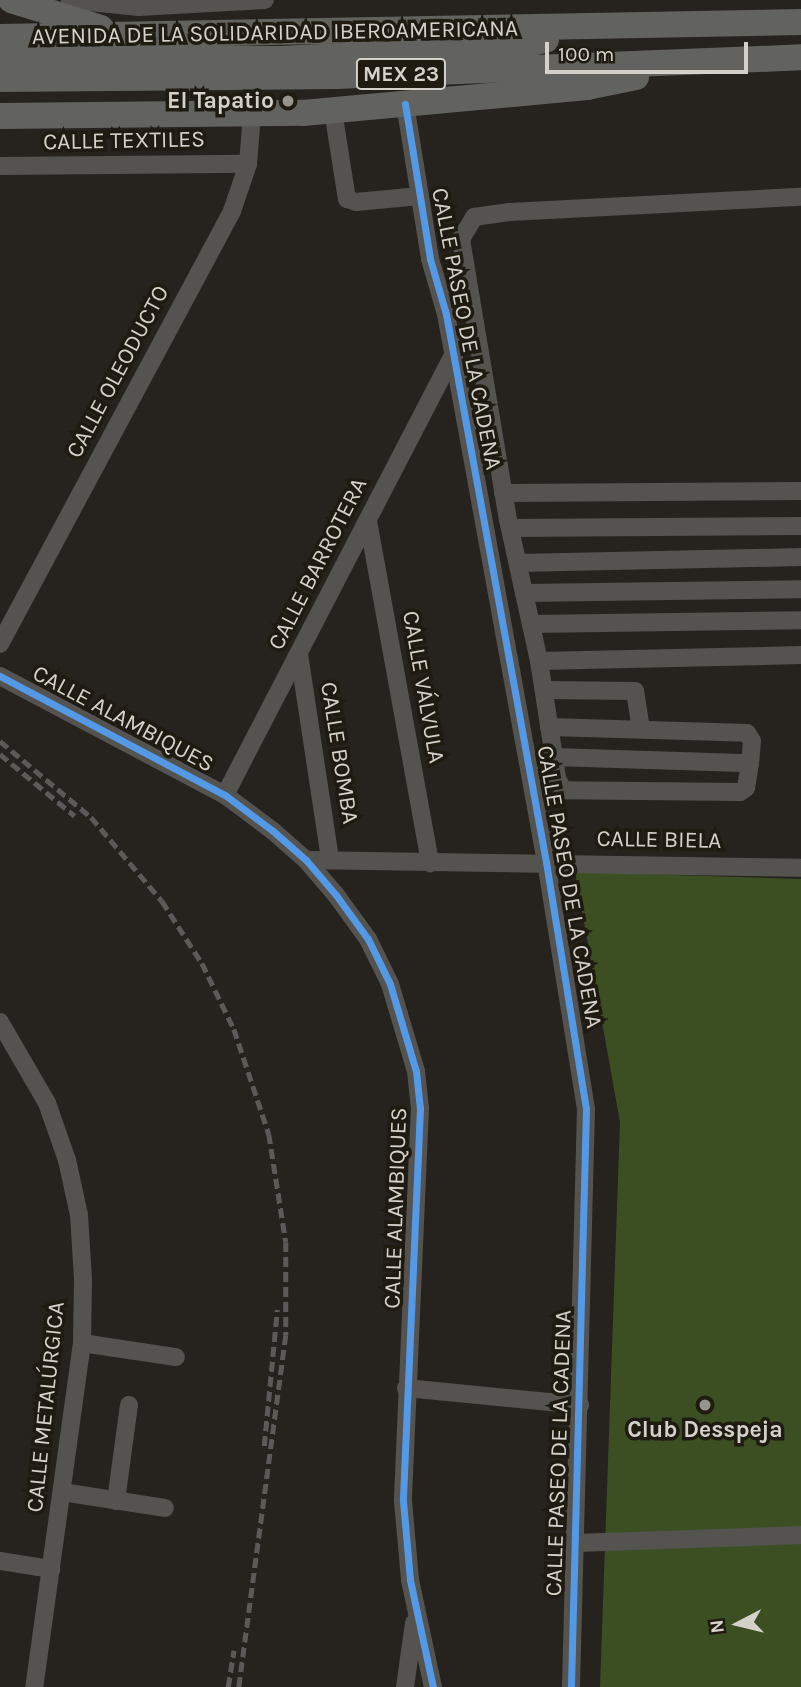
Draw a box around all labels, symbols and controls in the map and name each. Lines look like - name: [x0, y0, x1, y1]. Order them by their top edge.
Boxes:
- street label: AVENIDA DE LA SOLIDARIDAD IBEROAMERICANA: [32, 15, 518, 51]
- scale bar: [549, 28, 752, 72]
- text: 100 m: [558, 42, 615, 66]
- road number: MEX 23: [356, 56, 446, 92]
- place label: El Tapatio: [167, 87, 274, 115]
- marker: El Tapatio: [280, 93, 296, 109]
- street label: CALLE TEXTILES: [43, 126, 205, 156]
- street label: CALLE PASEO DE LA CADENA: [425, 186, 507, 472]
- street label: CALLE OLEODUCTO: [61, 281, 175, 463]
- street label: CALLE BARROTERA: [263, 473, 373, 655]
- street label: CALLE VÁLVULA: [396, 609, 450, 765]
- street label: CALLE ALAMBIQUES: [28, 660, 218, 778]
- street label: CALLE BOMBA: [314, 680, 364, 826]
- street label: CALLE PASEO DE LA CADENA: [531, 743, 607, 1031]
- street label: CALLE BIELA: [596, 825, 722, 855]
- street label: CALLE ALAMBIQUES: [379, 1107, 413, 1309]
- street label: CALLE METALÚRGICA: [21, 1300, 71, 1514]
- street label: CALLE PASEO DE LA CADENA: [540, 1309, 578, 1597]
- marker: Club Desspeja: [697, 1397, 713, 1413]
- place label: Club Desspeja: [627, 1416, 783, 1444]
- north arrow: [703, 1589, 773, 1659]
- text: N: [705, 1618, 729, 1635]

